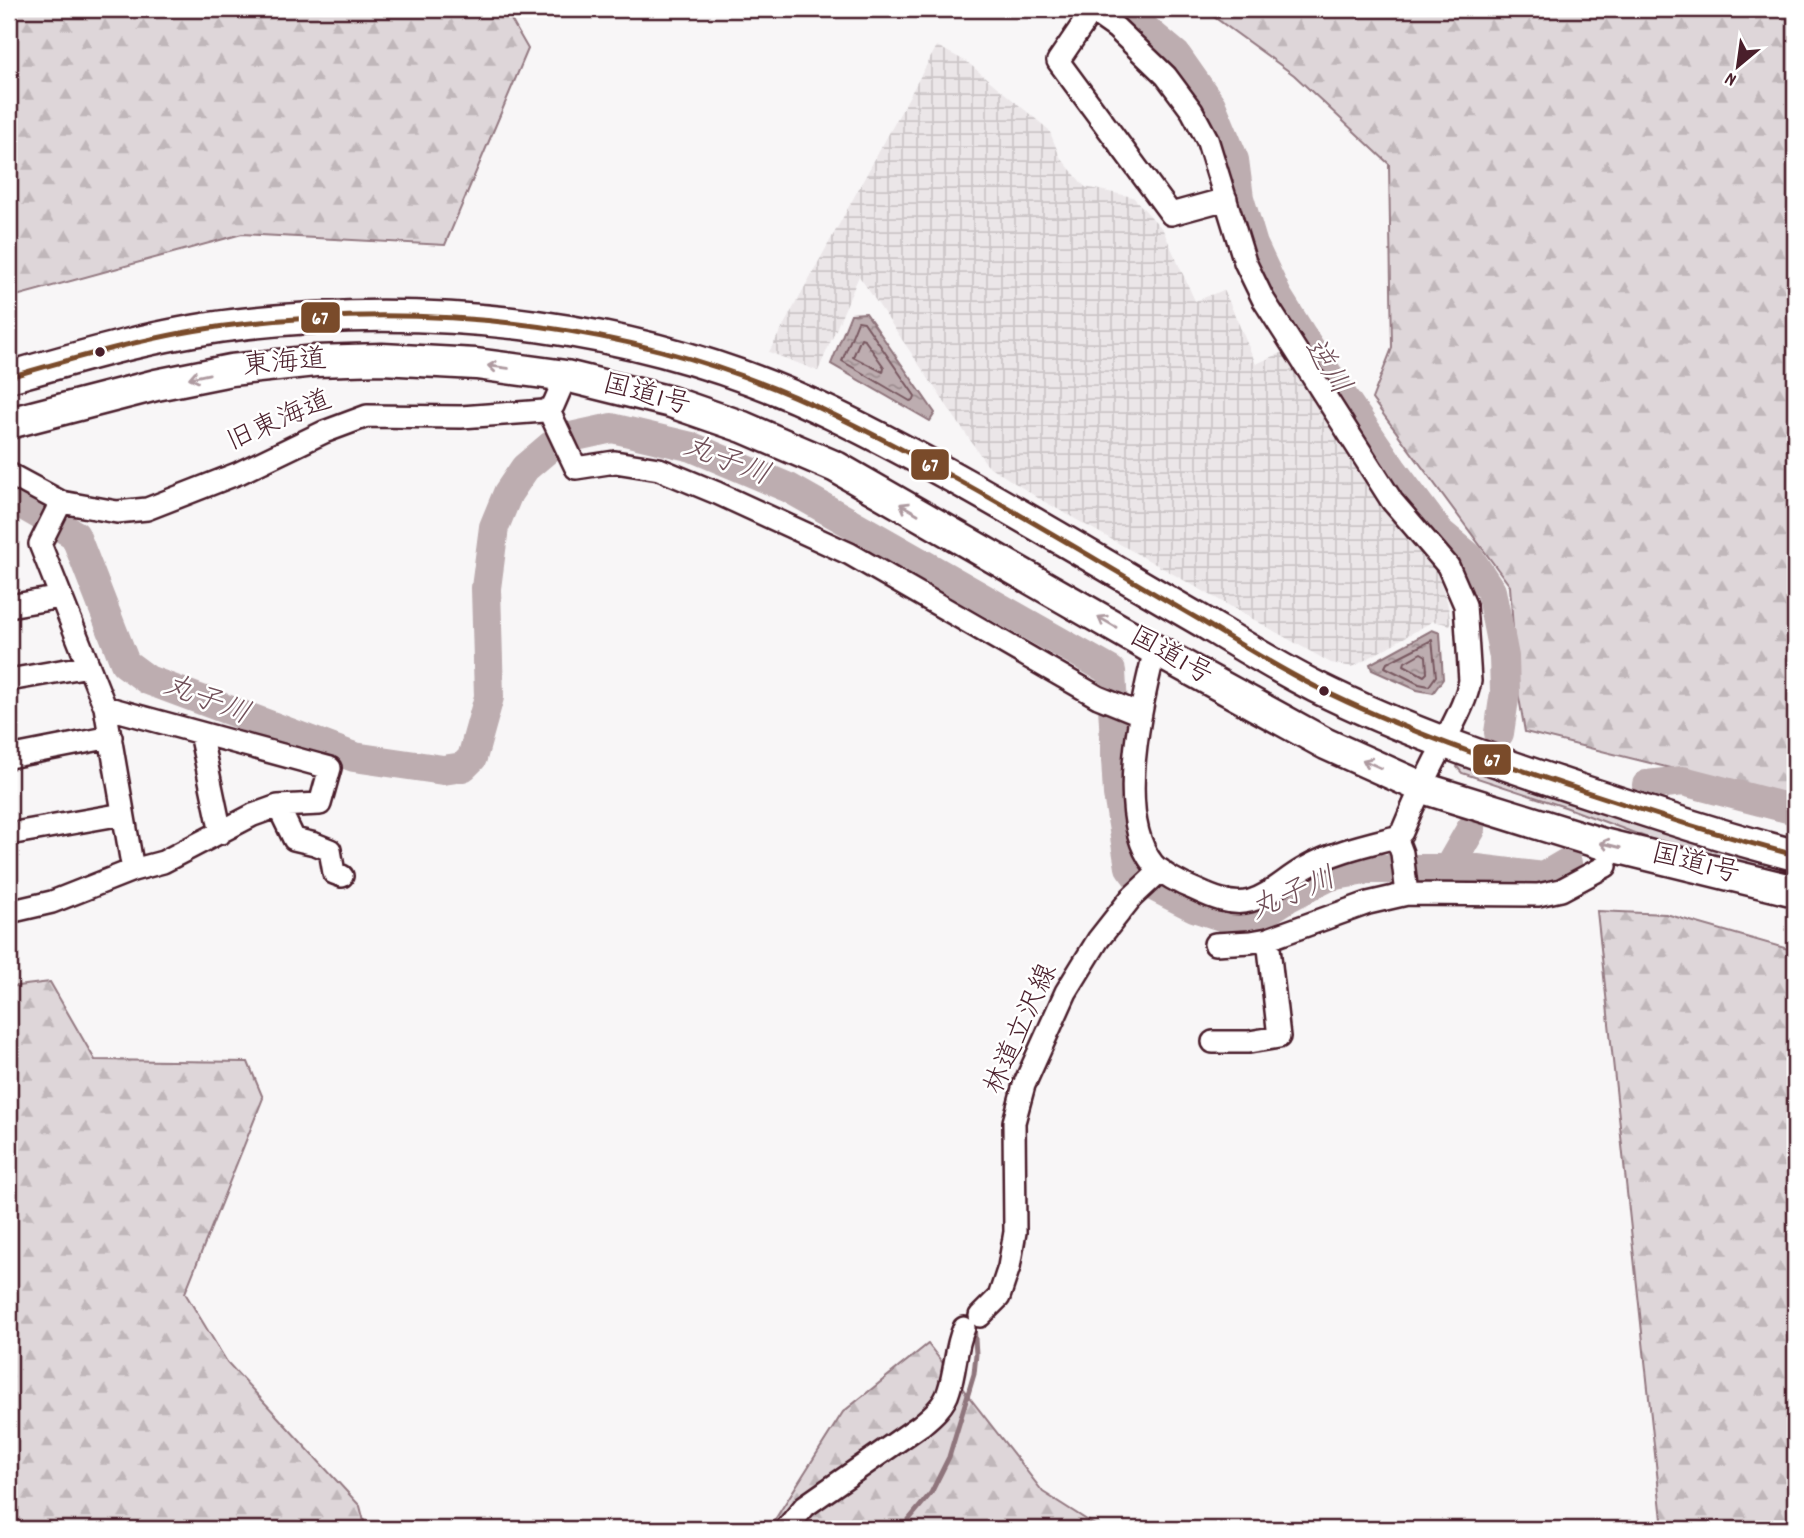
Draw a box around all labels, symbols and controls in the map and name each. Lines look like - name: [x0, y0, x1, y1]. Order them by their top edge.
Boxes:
- north arrow: [1702, 32, 1772, 102]
- text: N: [1721, 64, 1742, 92]
- line badge: 67: [300, 301, 341, 334]
- text: 67: [312, 307, 328, 334]
- water label: 逆川: [1291, 331, 1359, 405]
- street label: 東海道: [241, 341, 329, 389]
- unlabelled marker: [93, 345, 107, 359]
- one-way arrow: [488, 361, 510, 374]
- street label: 国道1号: [597, 366, 695, 428]
- one-way arrow: [188, 370, 211, 383]
- street label: 旧東海道: [221, 382, 339, 464]
- water label: 丸子川: [676, 427, 776, 499]
- line badge: 67: [910, 448, 950, 481]
- text: 67: [922, 454, 938, 481]
- one-way arrow: [900, 502, 920, 516]
- one-way arrow: [1097, 615, 1117, 629]
- street label: 国道1号: [1121, 619, 1219, 697]
- water label: 丸子川: [156, 666, 256, 738]
- unlabelled marker: [1317, 684, 1331, 698]
- line badge: 67: [1472, 743, 1512, 776]
- text: 67: [1484, 749, 1500, 776]
- one-way arrow: [1362, 757, 1383, 770]
- street label: 国道1号: [1646, 836, 1744, 896]
- one-way arrow: [1599, 838, 1621, 851]
- water label: 丸子川: [1244, 859, 1344, 933]
- street label: 林道立沢線: [976, 958, 1070, 1102]

